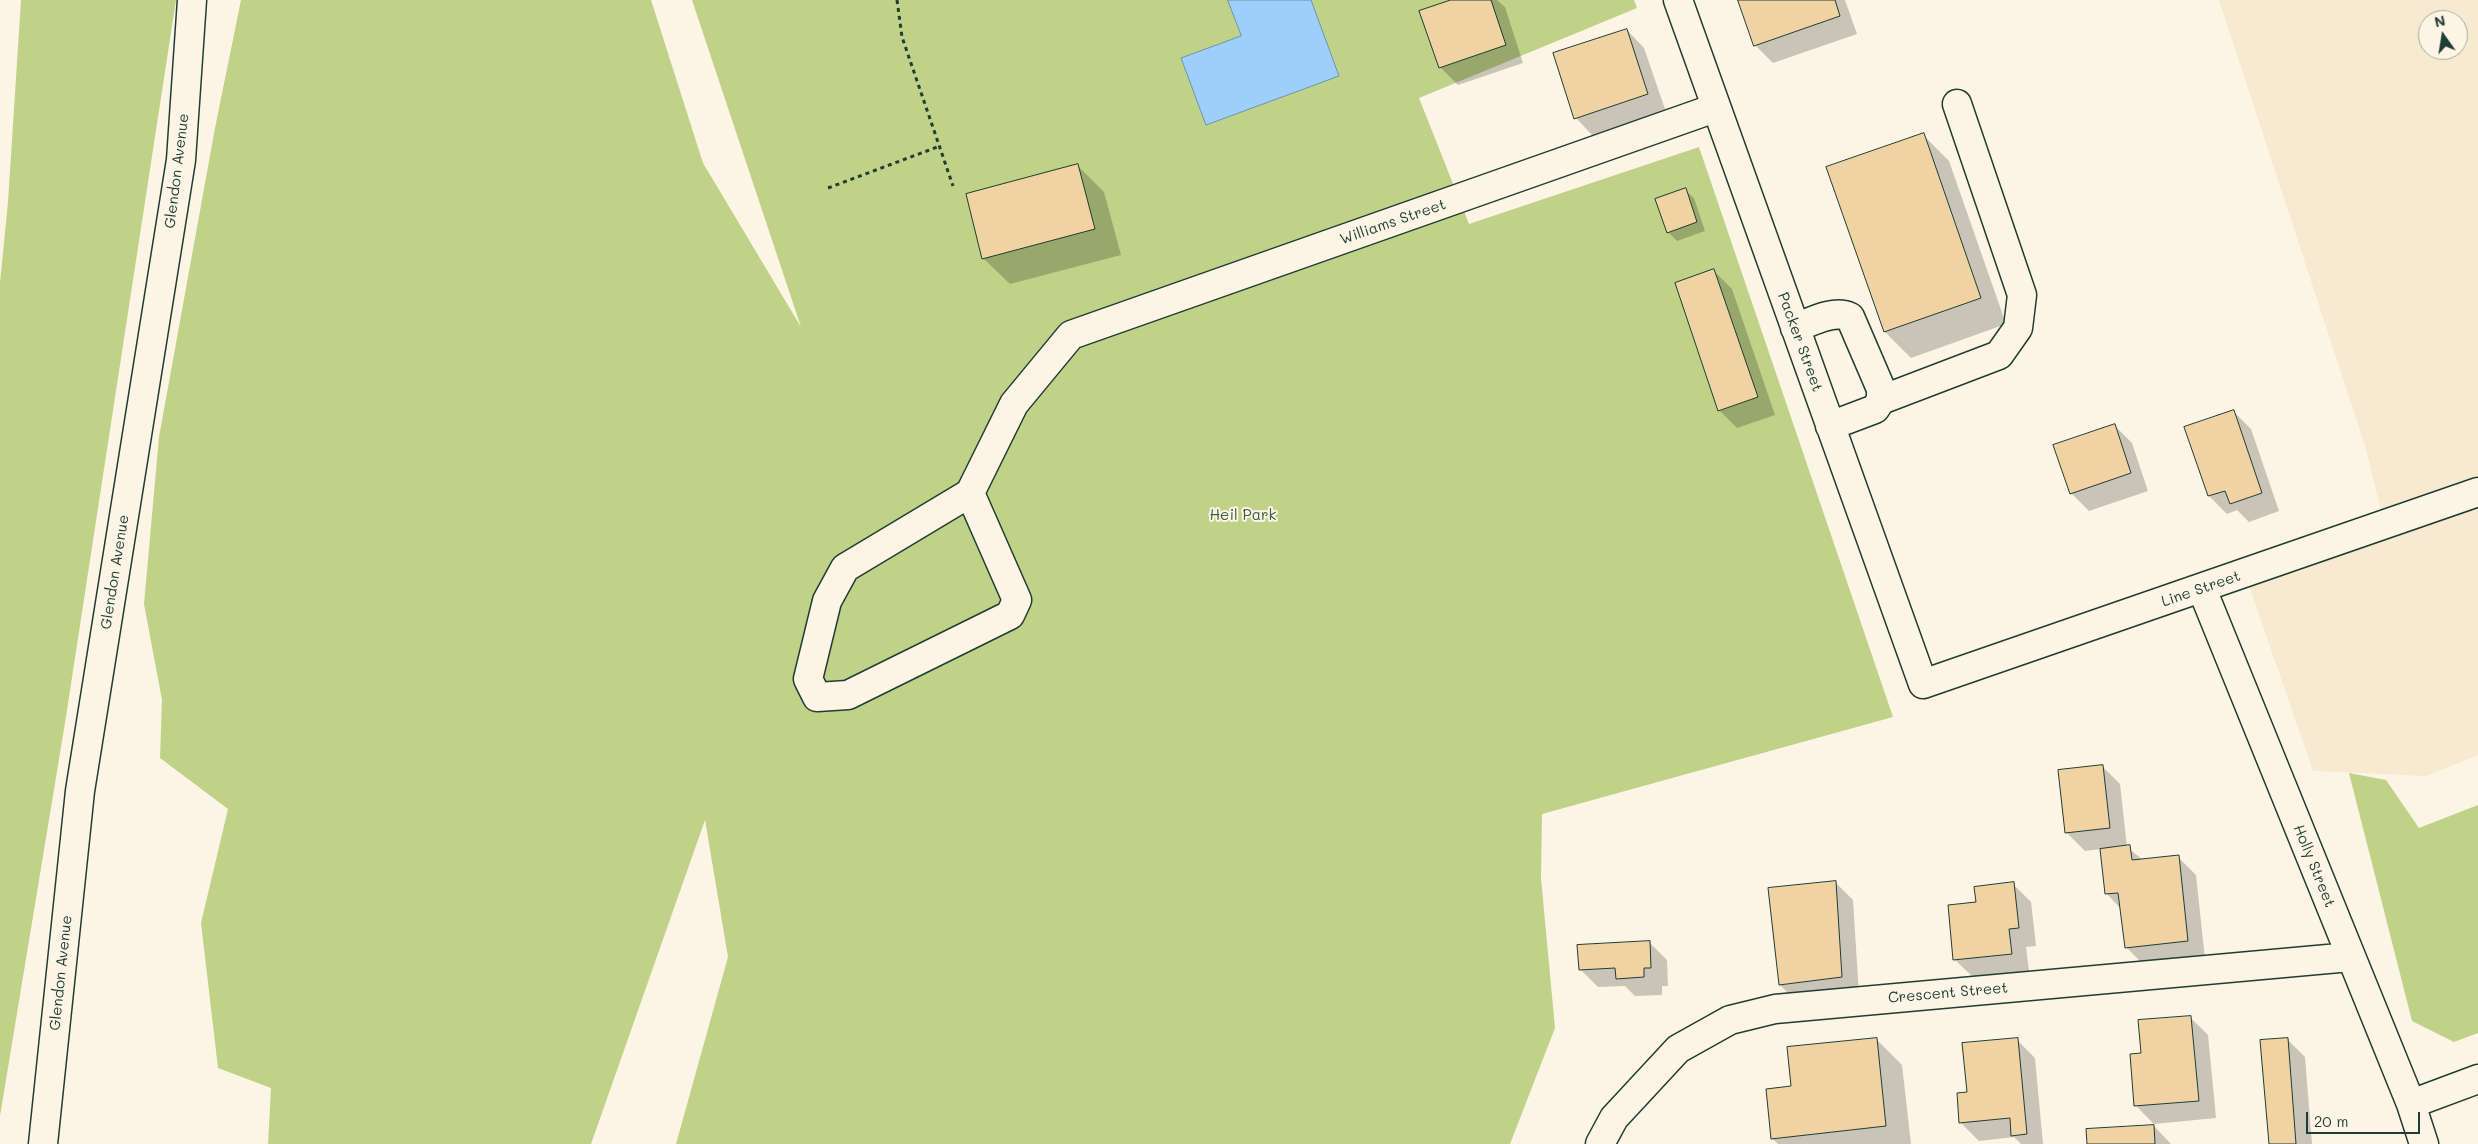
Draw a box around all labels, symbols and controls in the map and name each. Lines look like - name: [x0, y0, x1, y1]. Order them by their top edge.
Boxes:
- north arrow: [2418, 10, 2468, 60]
- text: N: [2432, 10, 2447, 31]
- street label: Glendon Avenue: [161, 112, 193, 230]
- street label: Williams Street: [1338, 195, 1448, 249]
- street label: Packer Street: [1774, 290, 1826, 394]
- park label: Heil Park: [1209, 506, 1277, 524]
- street label: Glendon Avenue: [97, 513, 133, 631]
- street label: Line Street: [2159, 567, 2243, 611]
- street label: Holly Street: [2289, 822, 2339, 910]
- street label: Glendon Avenue: [46, 914, 76, 1032]
- street label: Crescent Street: [1887, 979, 2009, 1007]
- scale bar: [2308, 1102, 2422, 1134]
- text: 20 m: [2314, 1111, 2348, 1131]

